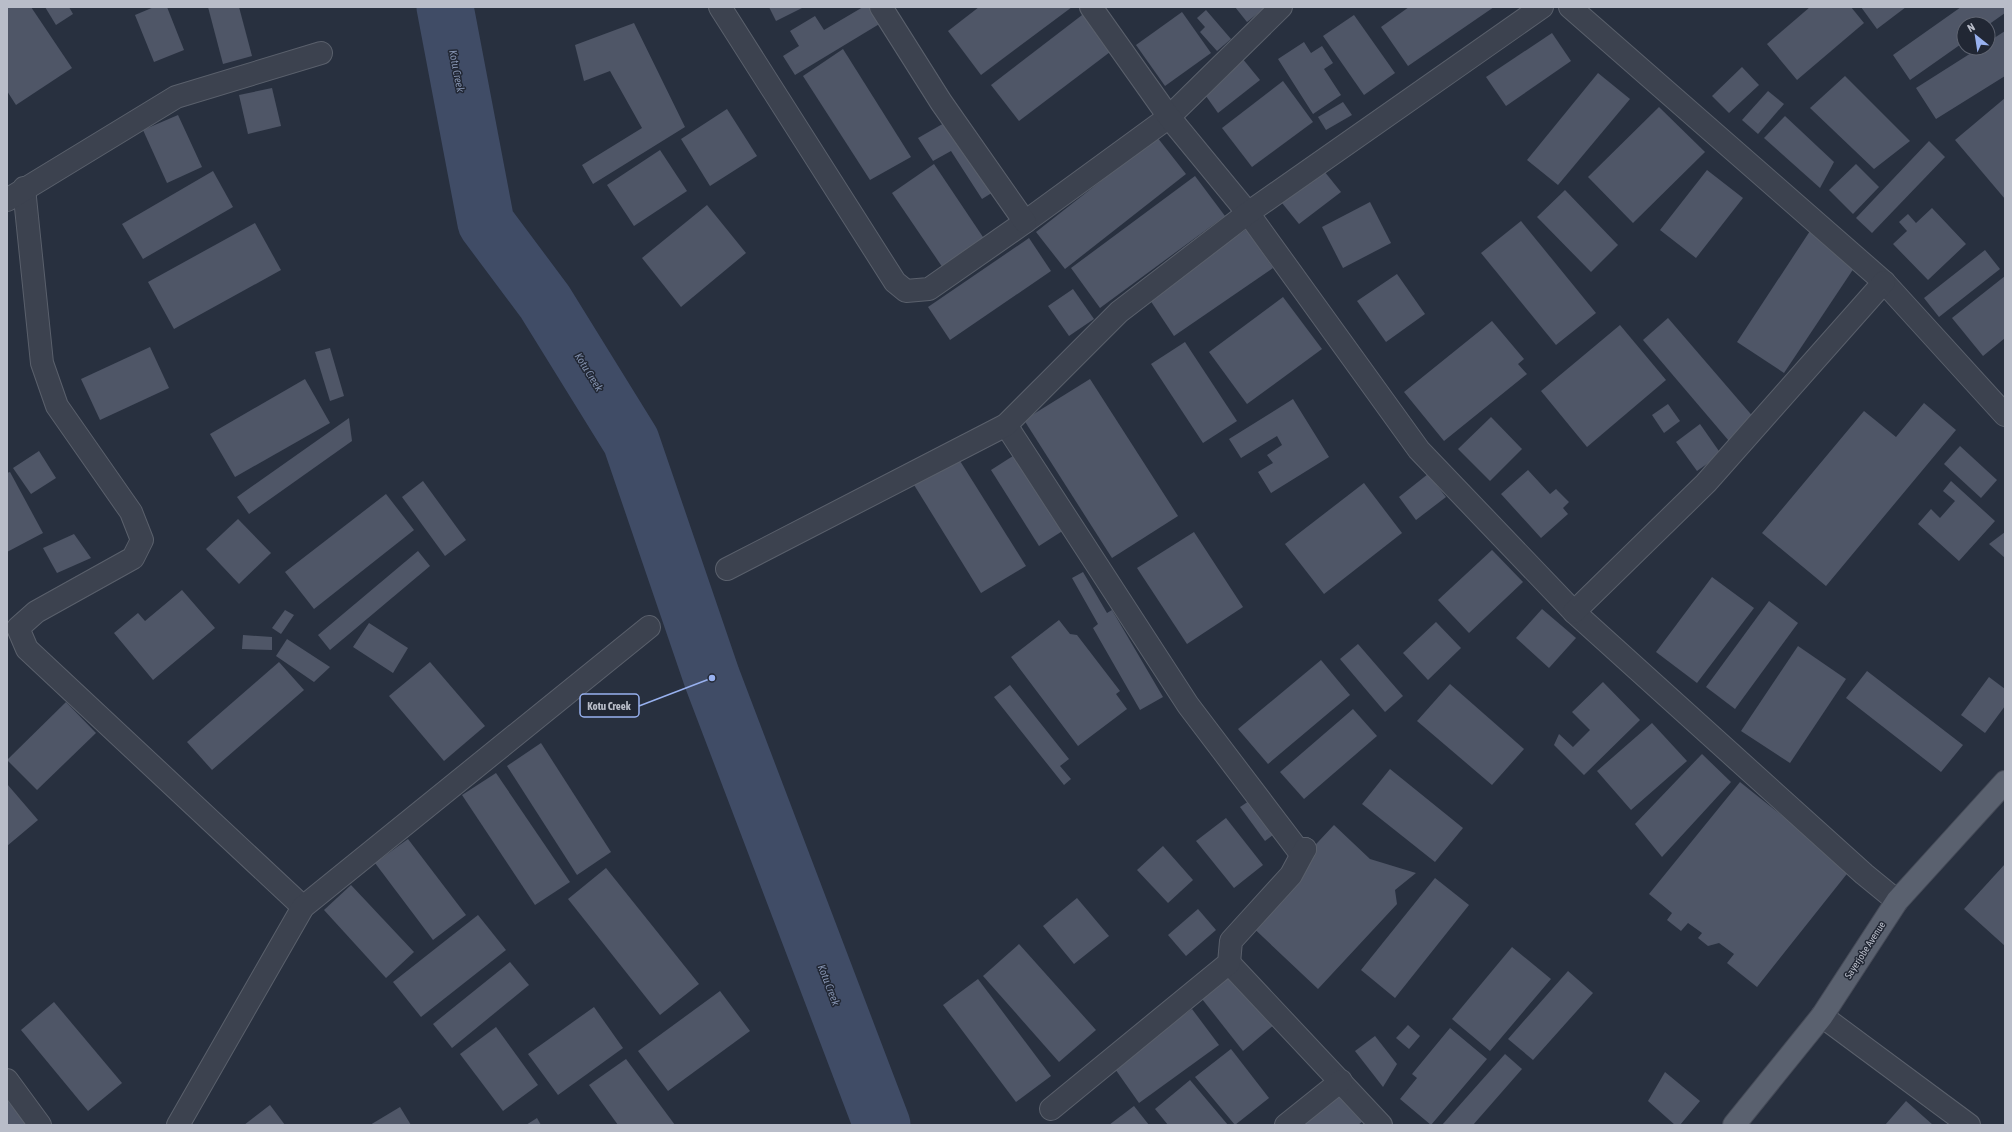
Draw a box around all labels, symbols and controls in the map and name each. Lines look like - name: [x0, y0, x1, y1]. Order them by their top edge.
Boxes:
- north arrow: [1956, 16, 1996, 56]
- text: N: [1965, 21, 1977, 34]
- water label: Kotu Creek: [447, 49, 467, 93]
- water label: Kotu Creek: [573, 351, 606, 393]
- callout: Kotu Creek: [580, 694, 639, 717]
- text: Kotu Creek: [587, 700, 631, 712]
- street label: Sayerjobe Avenue: [1842, 919, 1888, 981]
- water label: Kotu Creek: [816, 963, 842, 1007]

